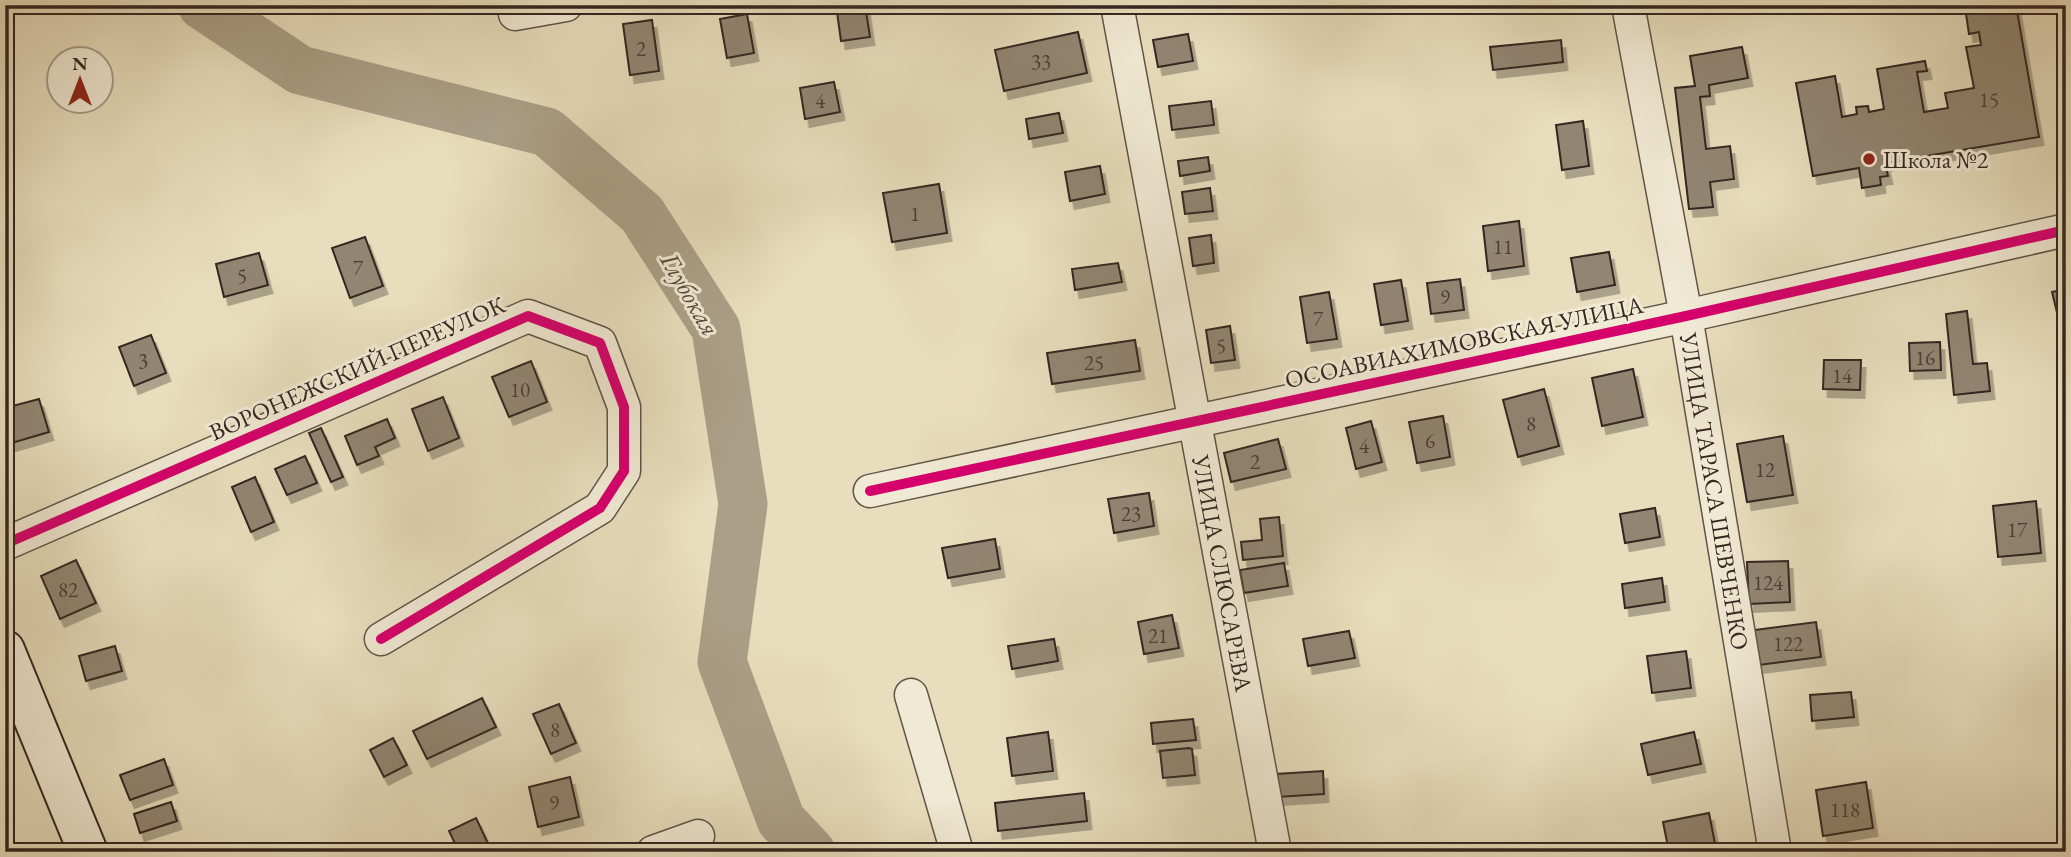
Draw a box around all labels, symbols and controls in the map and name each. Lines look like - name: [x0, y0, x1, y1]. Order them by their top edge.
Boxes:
- house number: 2: [636, 35, 646, 62]
- north arrow: [46, 46, 116, 116]
- house number: 33: [1031, 48, 1051, 75]
- text: N: [72, 51, 88, 76]
- house number: 15: [1979, 86, 1999, 113]
- house number: 4: [815, 87, 826, 114]
- place label: Школа №2: [1883, 144, 1989, 175]
- marker: Школа №2: [1861, 151, 1877, 167]
- house number: 1: [910, 200, 920, 227]
- house number: 11: [1493, 233, 1513, 260]
- water label: Глубокая: [652, 245, 728, 342]
- house number: 7: [353, 254, 364, 281]
- house number: 5: [237, 262, 247, 289]
- house number: 9: [1440, 283, 1450, 310]
- street label: ВОРОНЕЖСКИЙ ПЕРЕУЛОК: [204, 289, 510, 447]
- street label: ОСОАВИАХИМОВСКАЯ УЛИЦА: [1282, 289, 1646, 395]
- house number: 7: [1313, 305, 1324, 332]
- street label: УЛИЦА ТАРАСА ШЕВЧЕНКО: [1673, 329, 1757, 652]
- house number: 5: [1216, 332, 1226, 359]
- house number: 16: [1915, 344, 1935, 371]
- house number: 3: [138, 347, 148, 374]
- house number: 25: [1084, 349, 1104, 376]
- house number: 14: [1832, 362, 1853, 389]
- house number: 10: [510, 376, 530, 403]
- house number: 8: [1526, 410, 1536, 437]
- house number: 6: [1425, 427, 1435, 454]
- house number: 4: [1359, 432, 1370, 459]
- house number: 2: [1250, 448, 1260, 475]
- street label: УЛИЦА СЛЮСАРЕВА: [1186, 451, 1260, 694]
- house number: 12: [1755, 456, 1775, 483]
- house number: 23: [1121, 500, 1141, 527]
- house number: 17: [2007, 516, 2028, 543]
- house number: 124: [1753, 569, 1784, 596]
- house number: 82: [58, 576, 78, 603]
- house number: 21: [1148, 622, 1168, 649]
- house number: 122: [1773, 630, 1803, 657]
- house number: 8: [550, 716, 560, 743]
- house number: 9: [549, 789, 559, 816]
- house number: 118: [1830, 796, 1860, 823]

